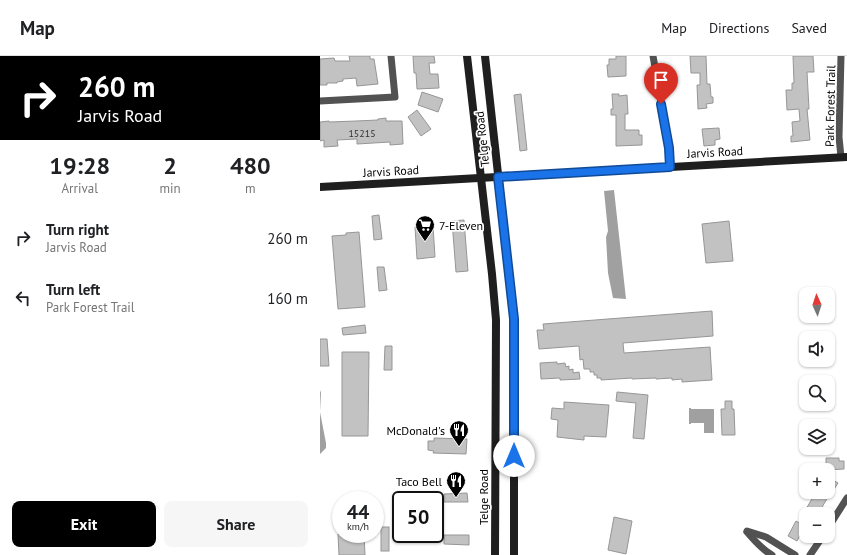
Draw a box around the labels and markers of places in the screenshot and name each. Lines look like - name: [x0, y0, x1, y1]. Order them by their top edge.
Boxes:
- pin: [644, 63, 678, 104]
- supermarket icon: 7-Eleven: [414, 214, 436, 242]
- place label: 7-Eleven: [439, 218, 483, 233]
- restaurant icon: McDonald's: [448, 419, 470, 447]
- place label: McDonald's: [386, 423, 445, 438]
- restaurant icon: Taco Bell: [445, 470, 467, 498]
- place label: Taco Bell: [396, 474, 442, 489]

